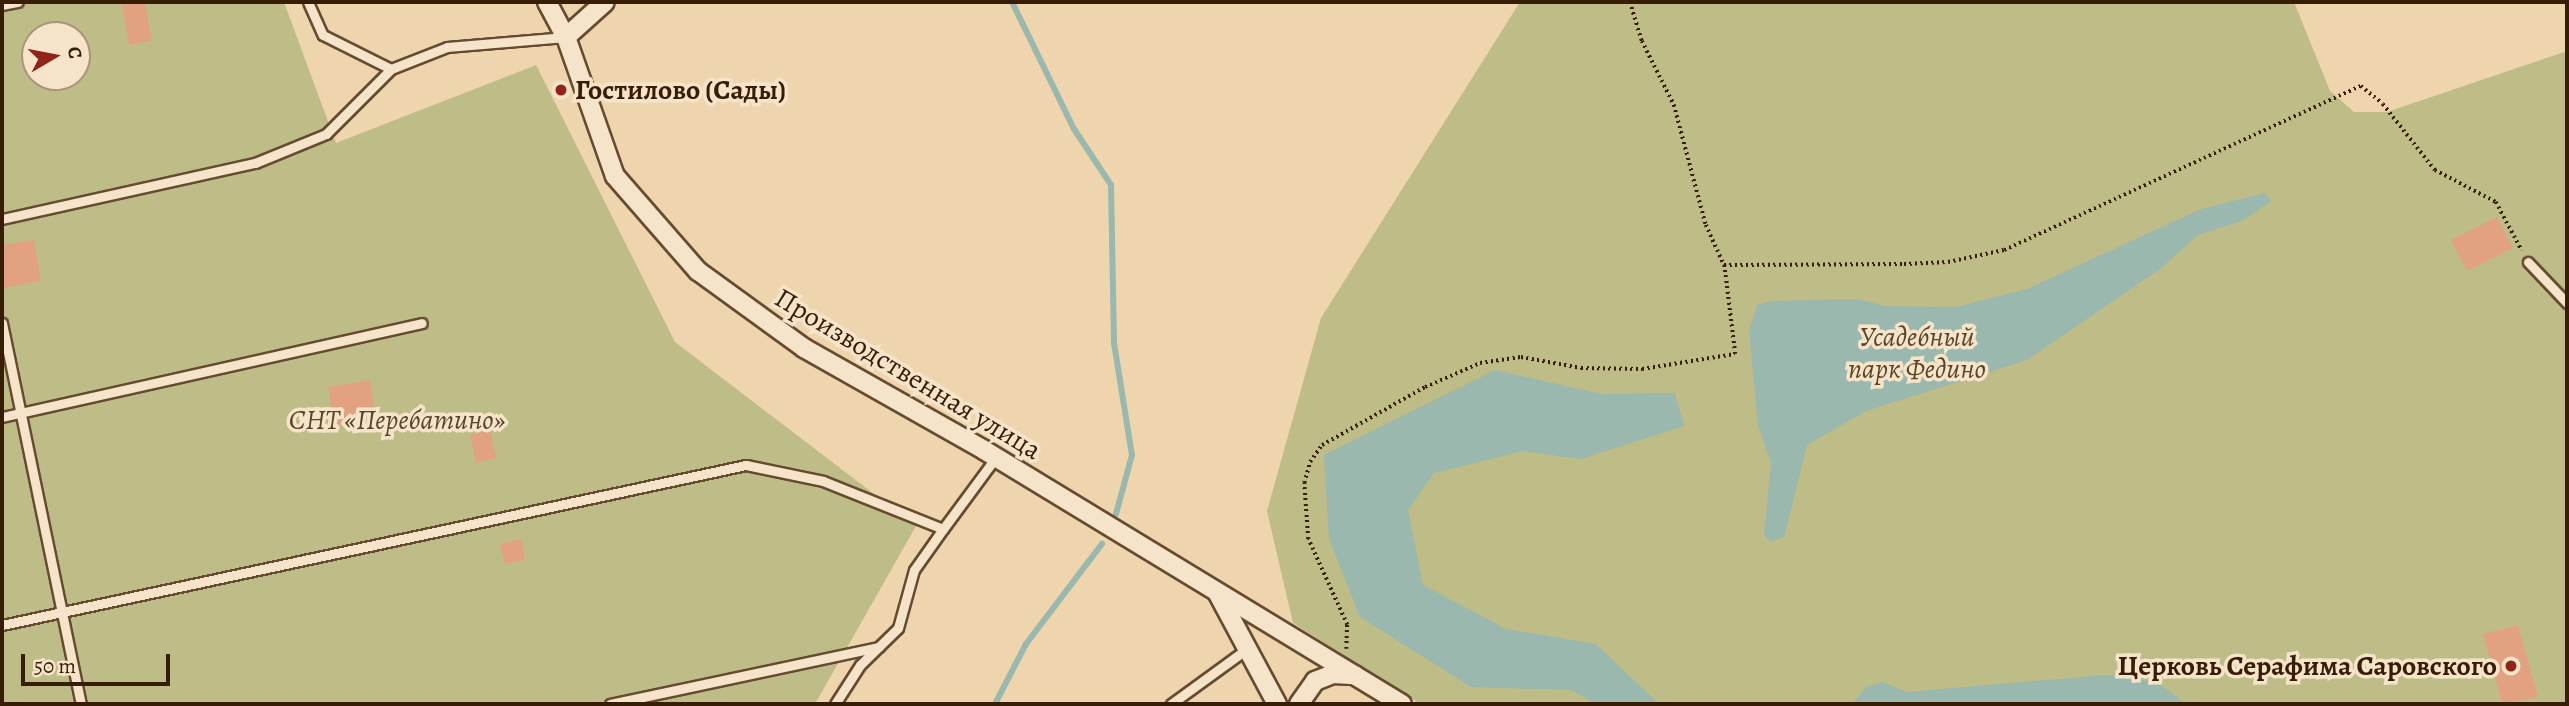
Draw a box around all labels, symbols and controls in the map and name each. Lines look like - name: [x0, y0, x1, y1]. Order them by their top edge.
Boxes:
- north arrow: [21, 21, 91, 91]
- text: С: [61, 45, 89, 61]
- place label: Гостилово (Сады): [575, 73, 786, 107]
- marker: Гостилово (Сады): [553, 82, 569, 98]
- street label: Производственная улица: [769, 281, 1047, 467]
- park label: Усадебный парк Федино: [1848, 320, 1986, 386]
- park label: СНТ «Перебатино»: [289, 403, 505, 437]
- scale bar: [24, 640, 173, 684]
- place label: Церковь Серафима Саровского: [2118, 649, 2497, 683]
- text: 50 m: [34, 652, 76, 680]
- marker: Церковь Серафима Саровского: [2503, 658, 2519, 674]

